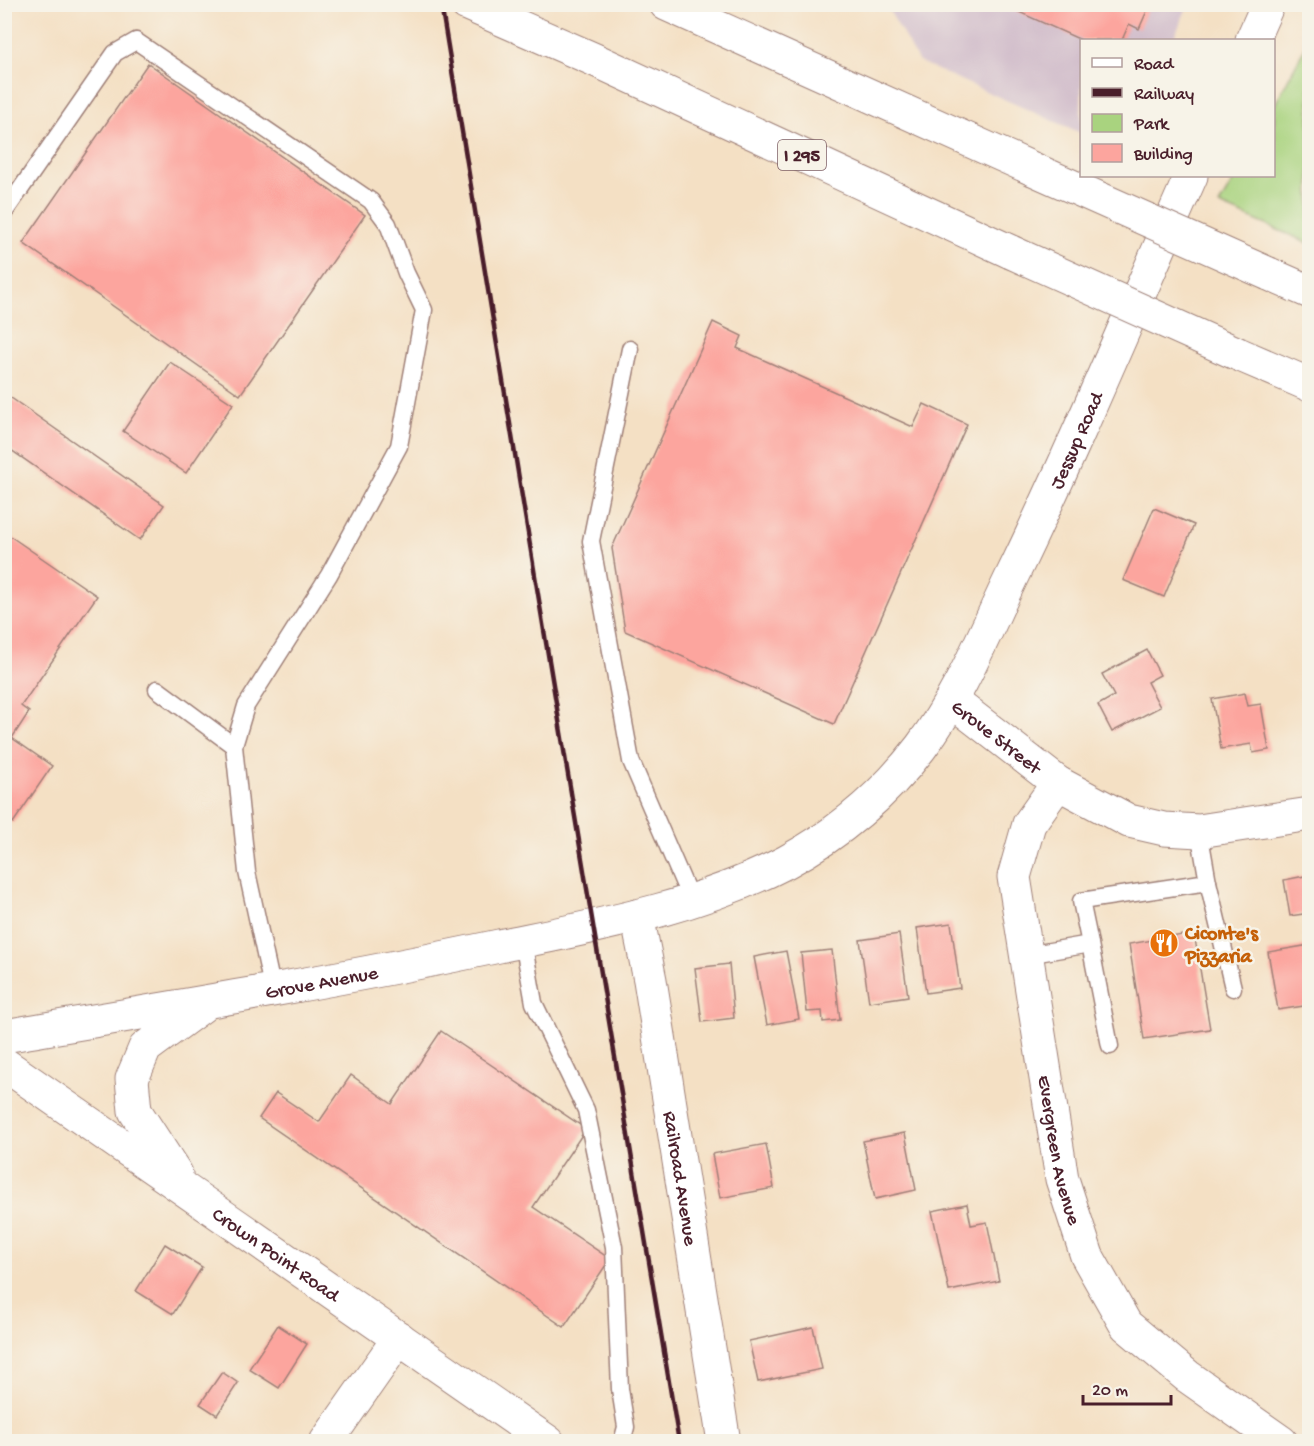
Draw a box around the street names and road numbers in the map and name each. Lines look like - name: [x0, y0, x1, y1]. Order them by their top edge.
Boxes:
- road number: I 295: [778, 140, 826, 170]
- street label: Jessup Road: [1047, 387, 1111, 493]
- street label: Grove Street: [945, 697, 1046, 782]
- street label: Grove Avenue: [264, 963, 381, 1006]
- street label: Evergreen Avenue: [1031, 1074, 1084, 1229]
- street label: Railroad Avenue: [656, 1110, 700, 1248]
- street label: Crown Point Road: [206, 1204, 345, 1310]

